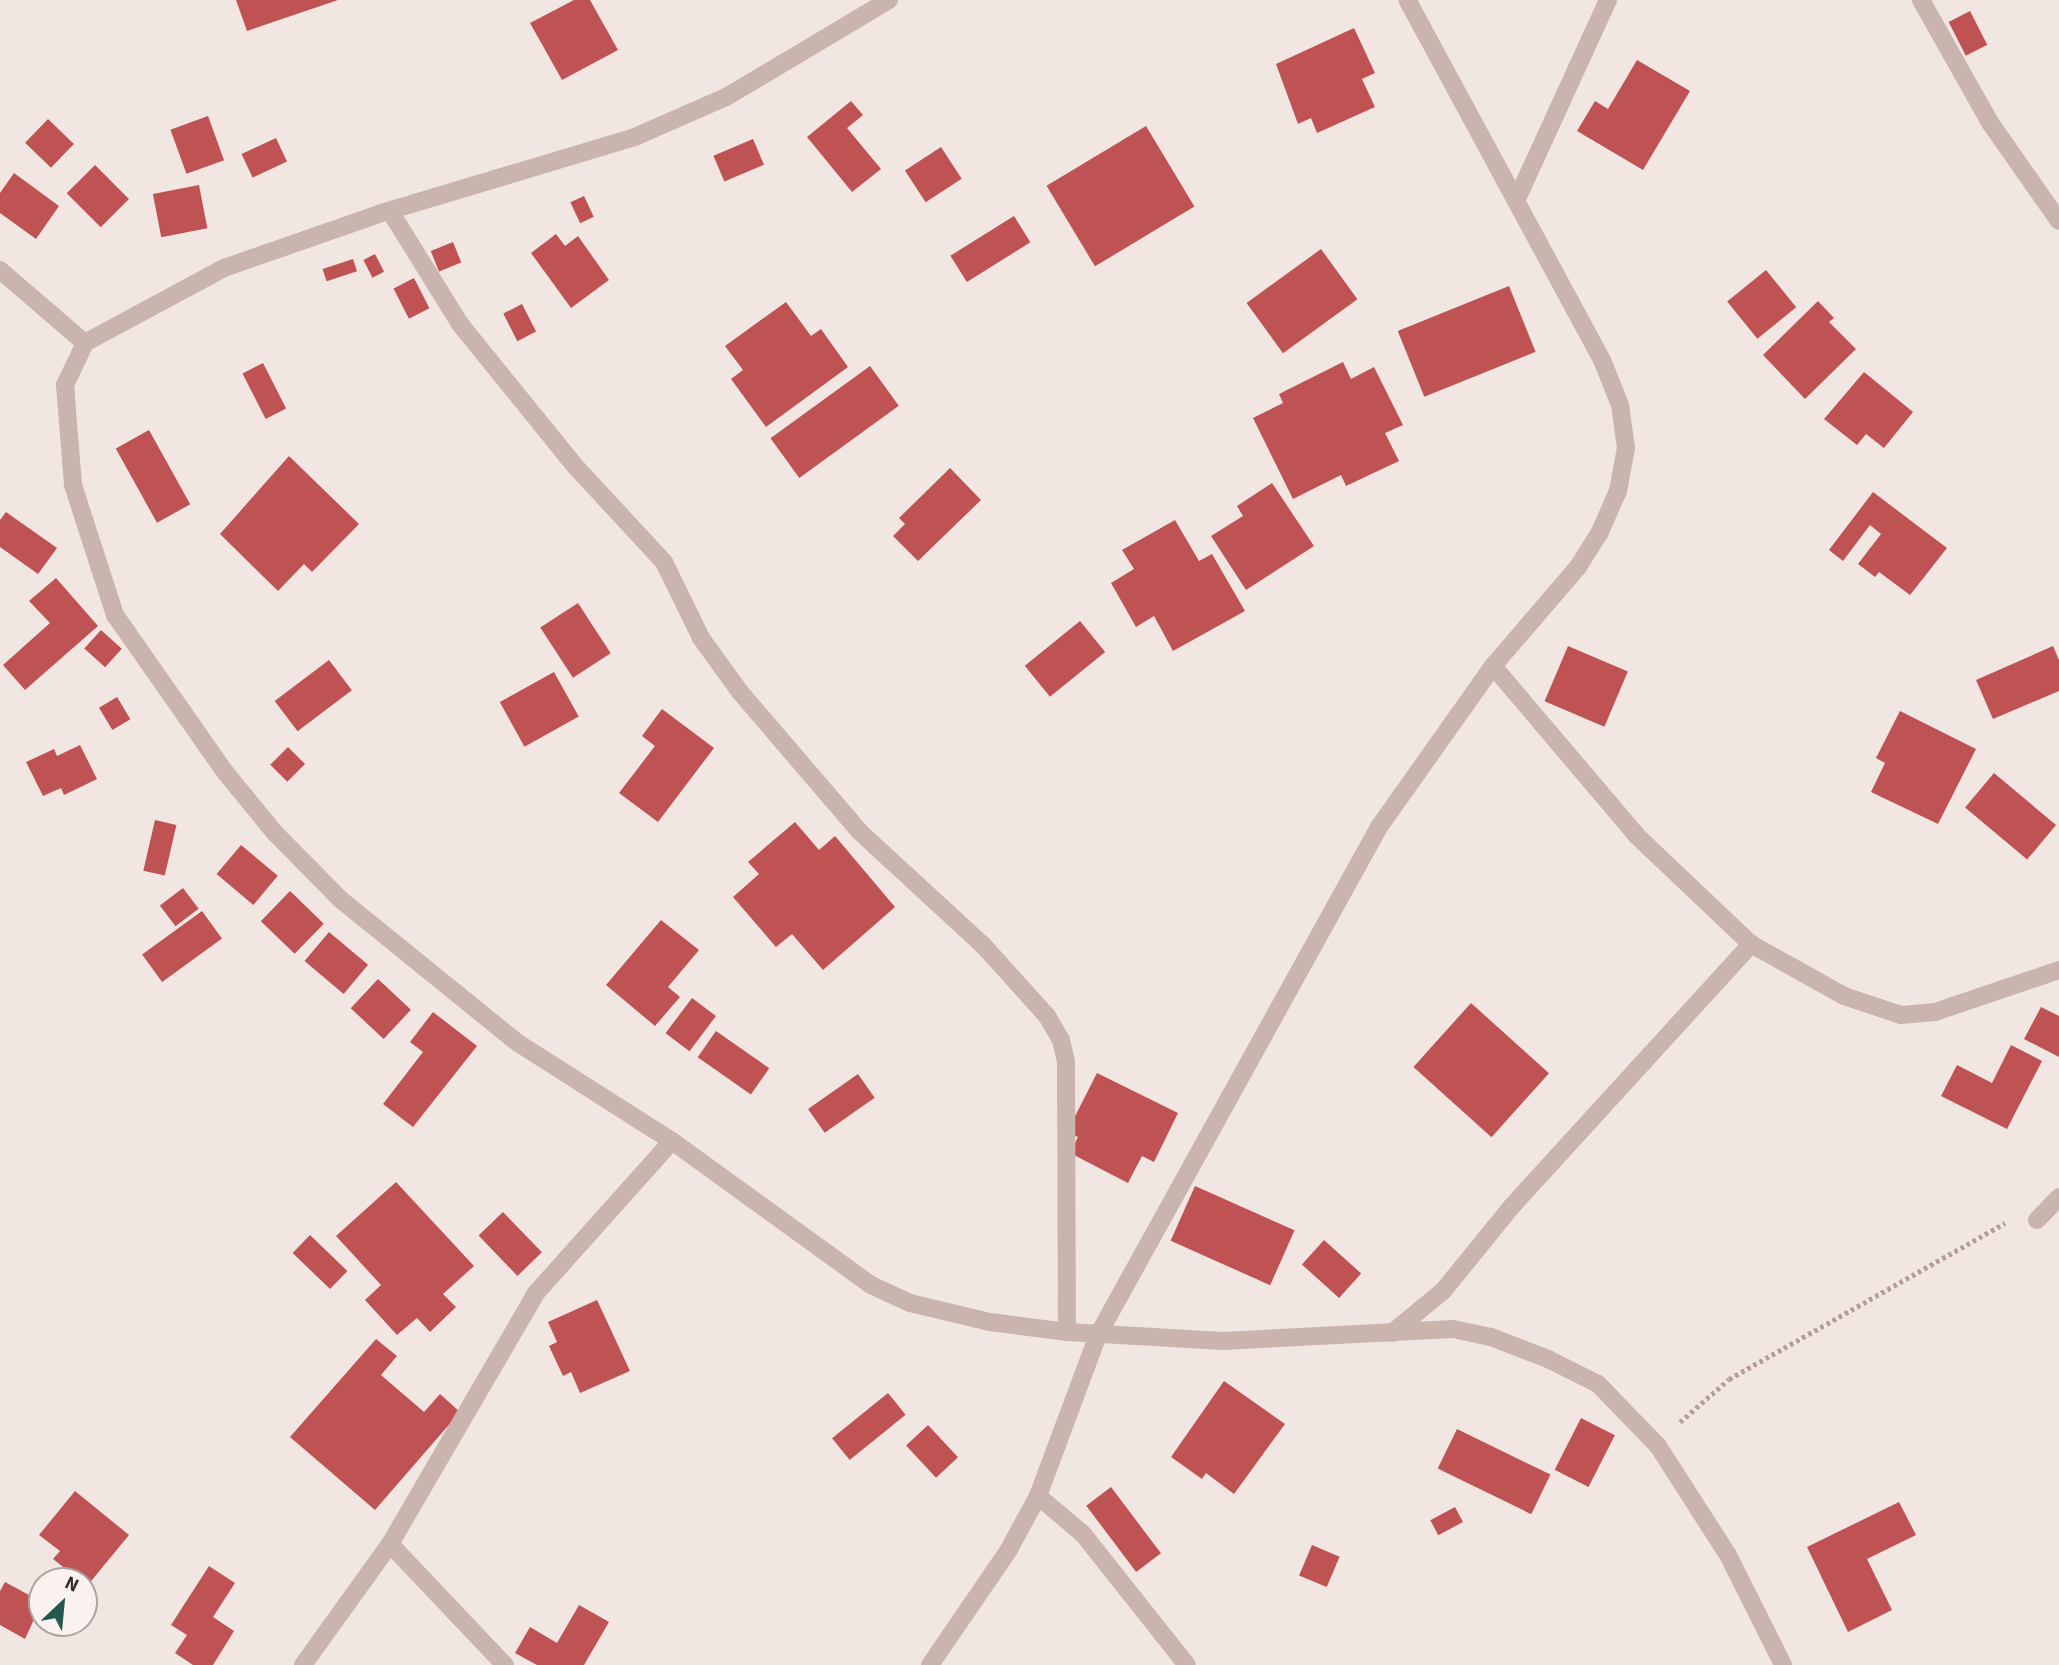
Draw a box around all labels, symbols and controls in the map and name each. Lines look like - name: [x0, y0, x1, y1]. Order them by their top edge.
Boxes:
- north arrow: [28, 1567, 98, 1637]
- text: N: [60, 1570, 83, 1599]

